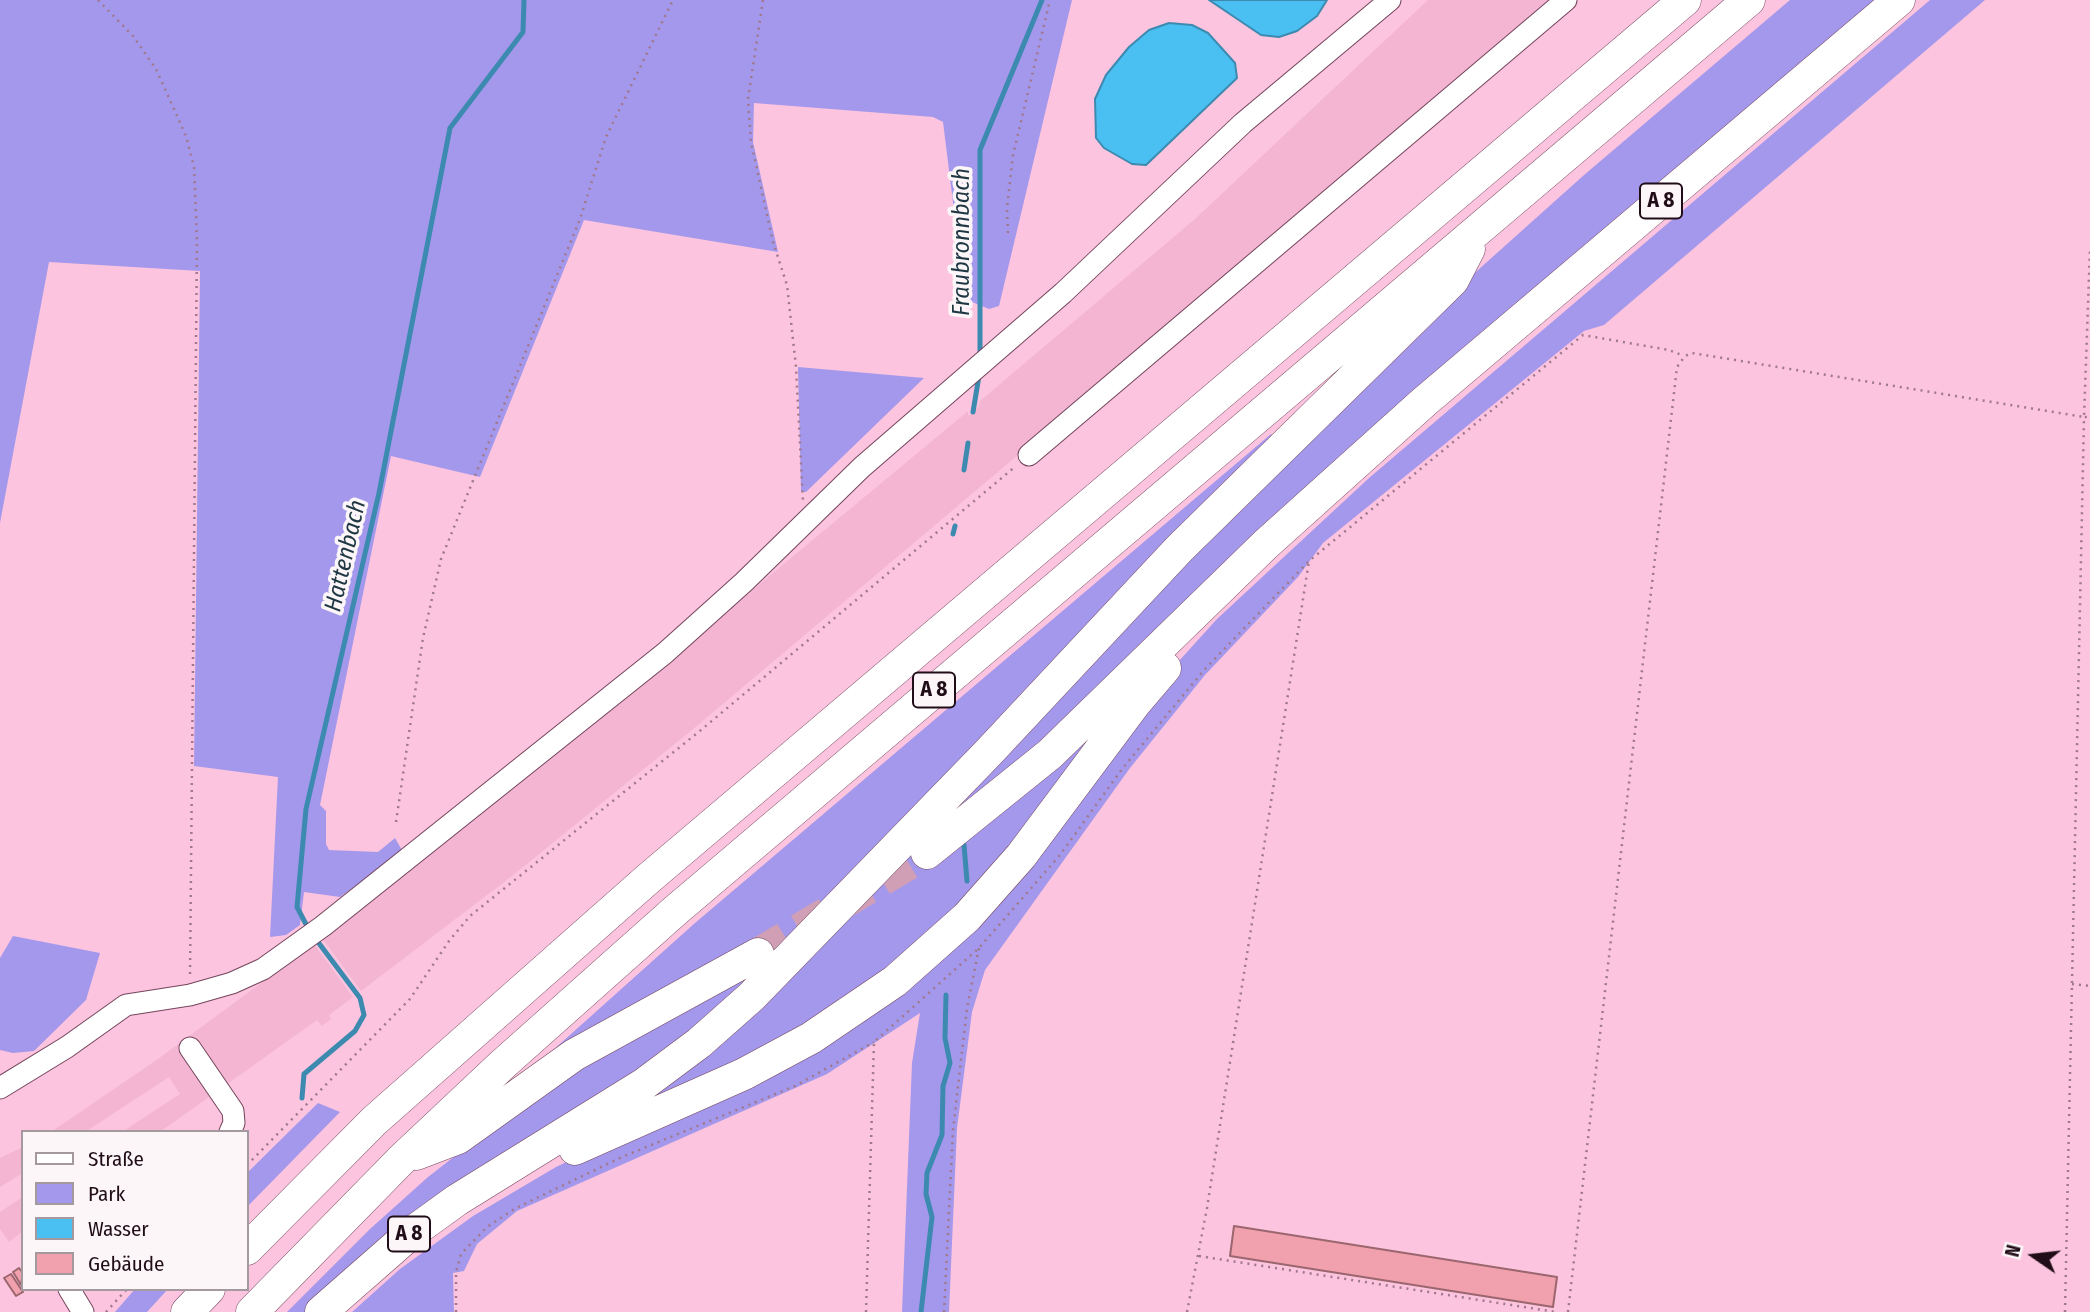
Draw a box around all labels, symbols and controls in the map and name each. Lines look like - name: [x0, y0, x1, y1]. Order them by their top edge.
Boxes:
- water label: Fraubronnbach: [948, 168, 976, 316]
- road number: A 8: [1640, 184, 1682, 218]
- water label: Hattenbach: [319, 497, 373, 615]
- road number: A 8: [913, 672, 955, 708]
- legend: [21, 1130, 248, 1291]
- text: Straße: [88, 1146, 144, 1172]
- text: Park: [88, 1181, 125, 1207]
- text: Wasser: [88, 1216, 149, 1242]
- road number: A 8: [388, 1216, 430, 1252]
- north arrow: [1999, 1221, 2069, 1291]
- text: N: [2001, 1242, 2026, 1259]
- text: Gebäude: [88, 1251, 164, 1277]

